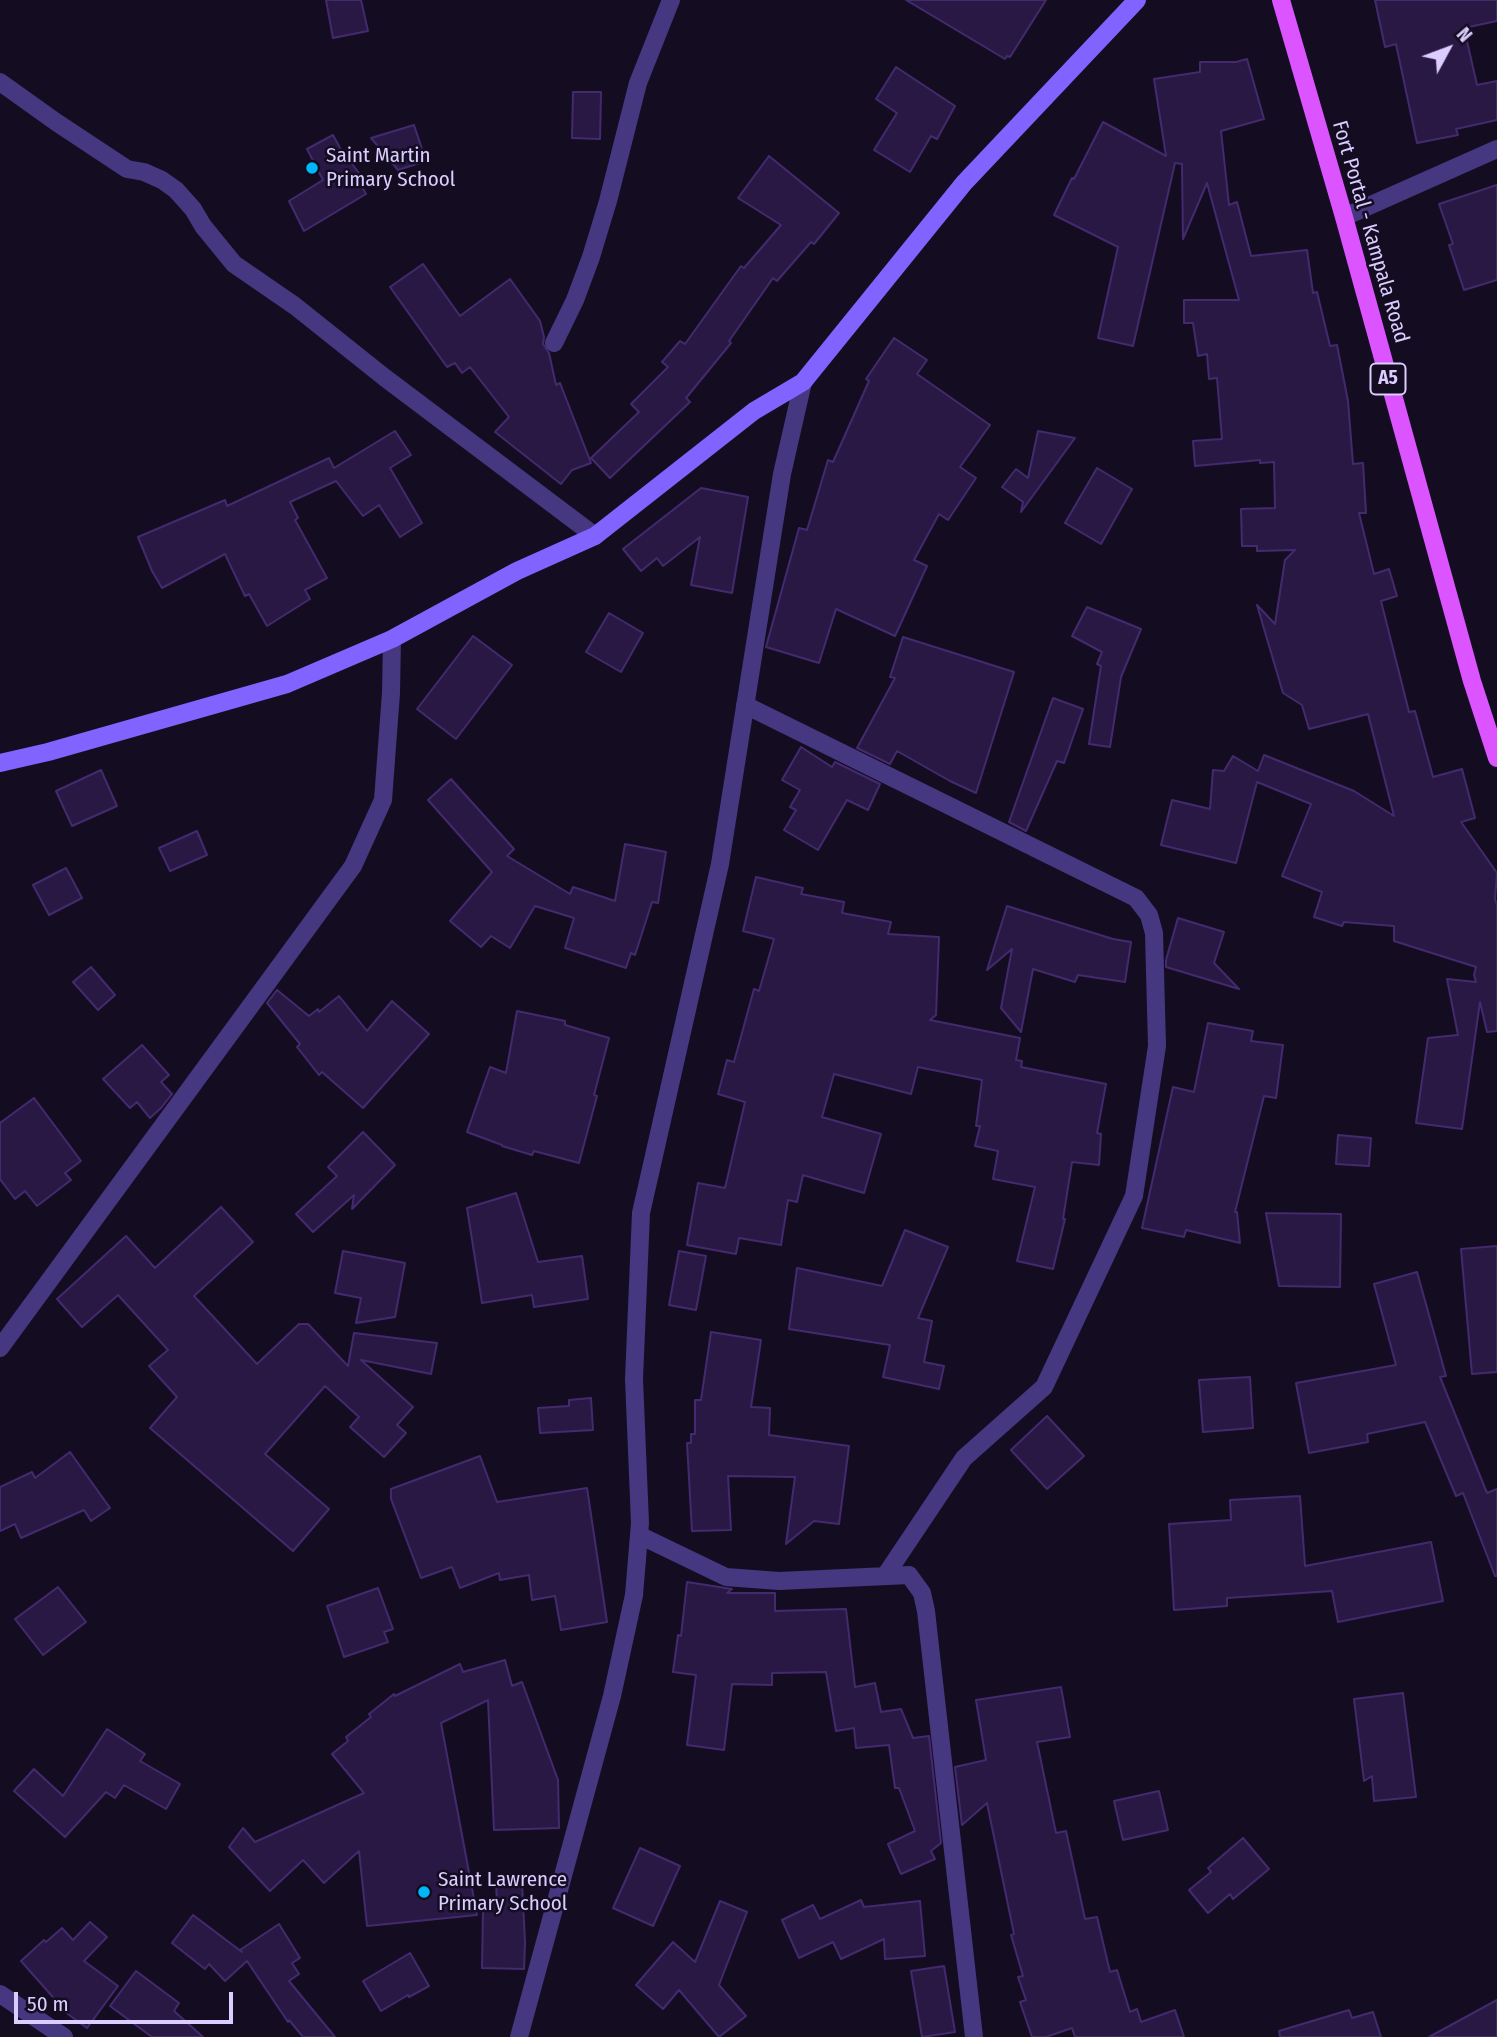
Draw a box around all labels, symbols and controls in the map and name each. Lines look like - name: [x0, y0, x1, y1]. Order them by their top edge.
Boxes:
- north arrow: [1413, 14, 1483, 84]
- text: N: [1452, 23, 1477, 47]
- street label: Fort Portal - Kampala Road: [1326, 118, 1414, 346]
- place label: Saint Martin Primary School: [326, 143, 455, 193]
- marker: Saint Martin Primary School: [304, 160, 320, 176]
- road number: A5: [1370, 364, 1406, 394]
- place label: Saint Lawrence Primary School: [438, 1867, 567, 1917]
- marker: Saint Lawrence Primary School: [416, 1884, 432, 1900]
- scale bar: [18, 1978, 236, 2022]
- text: 50 m: [27, 1991, 69, 2017]

